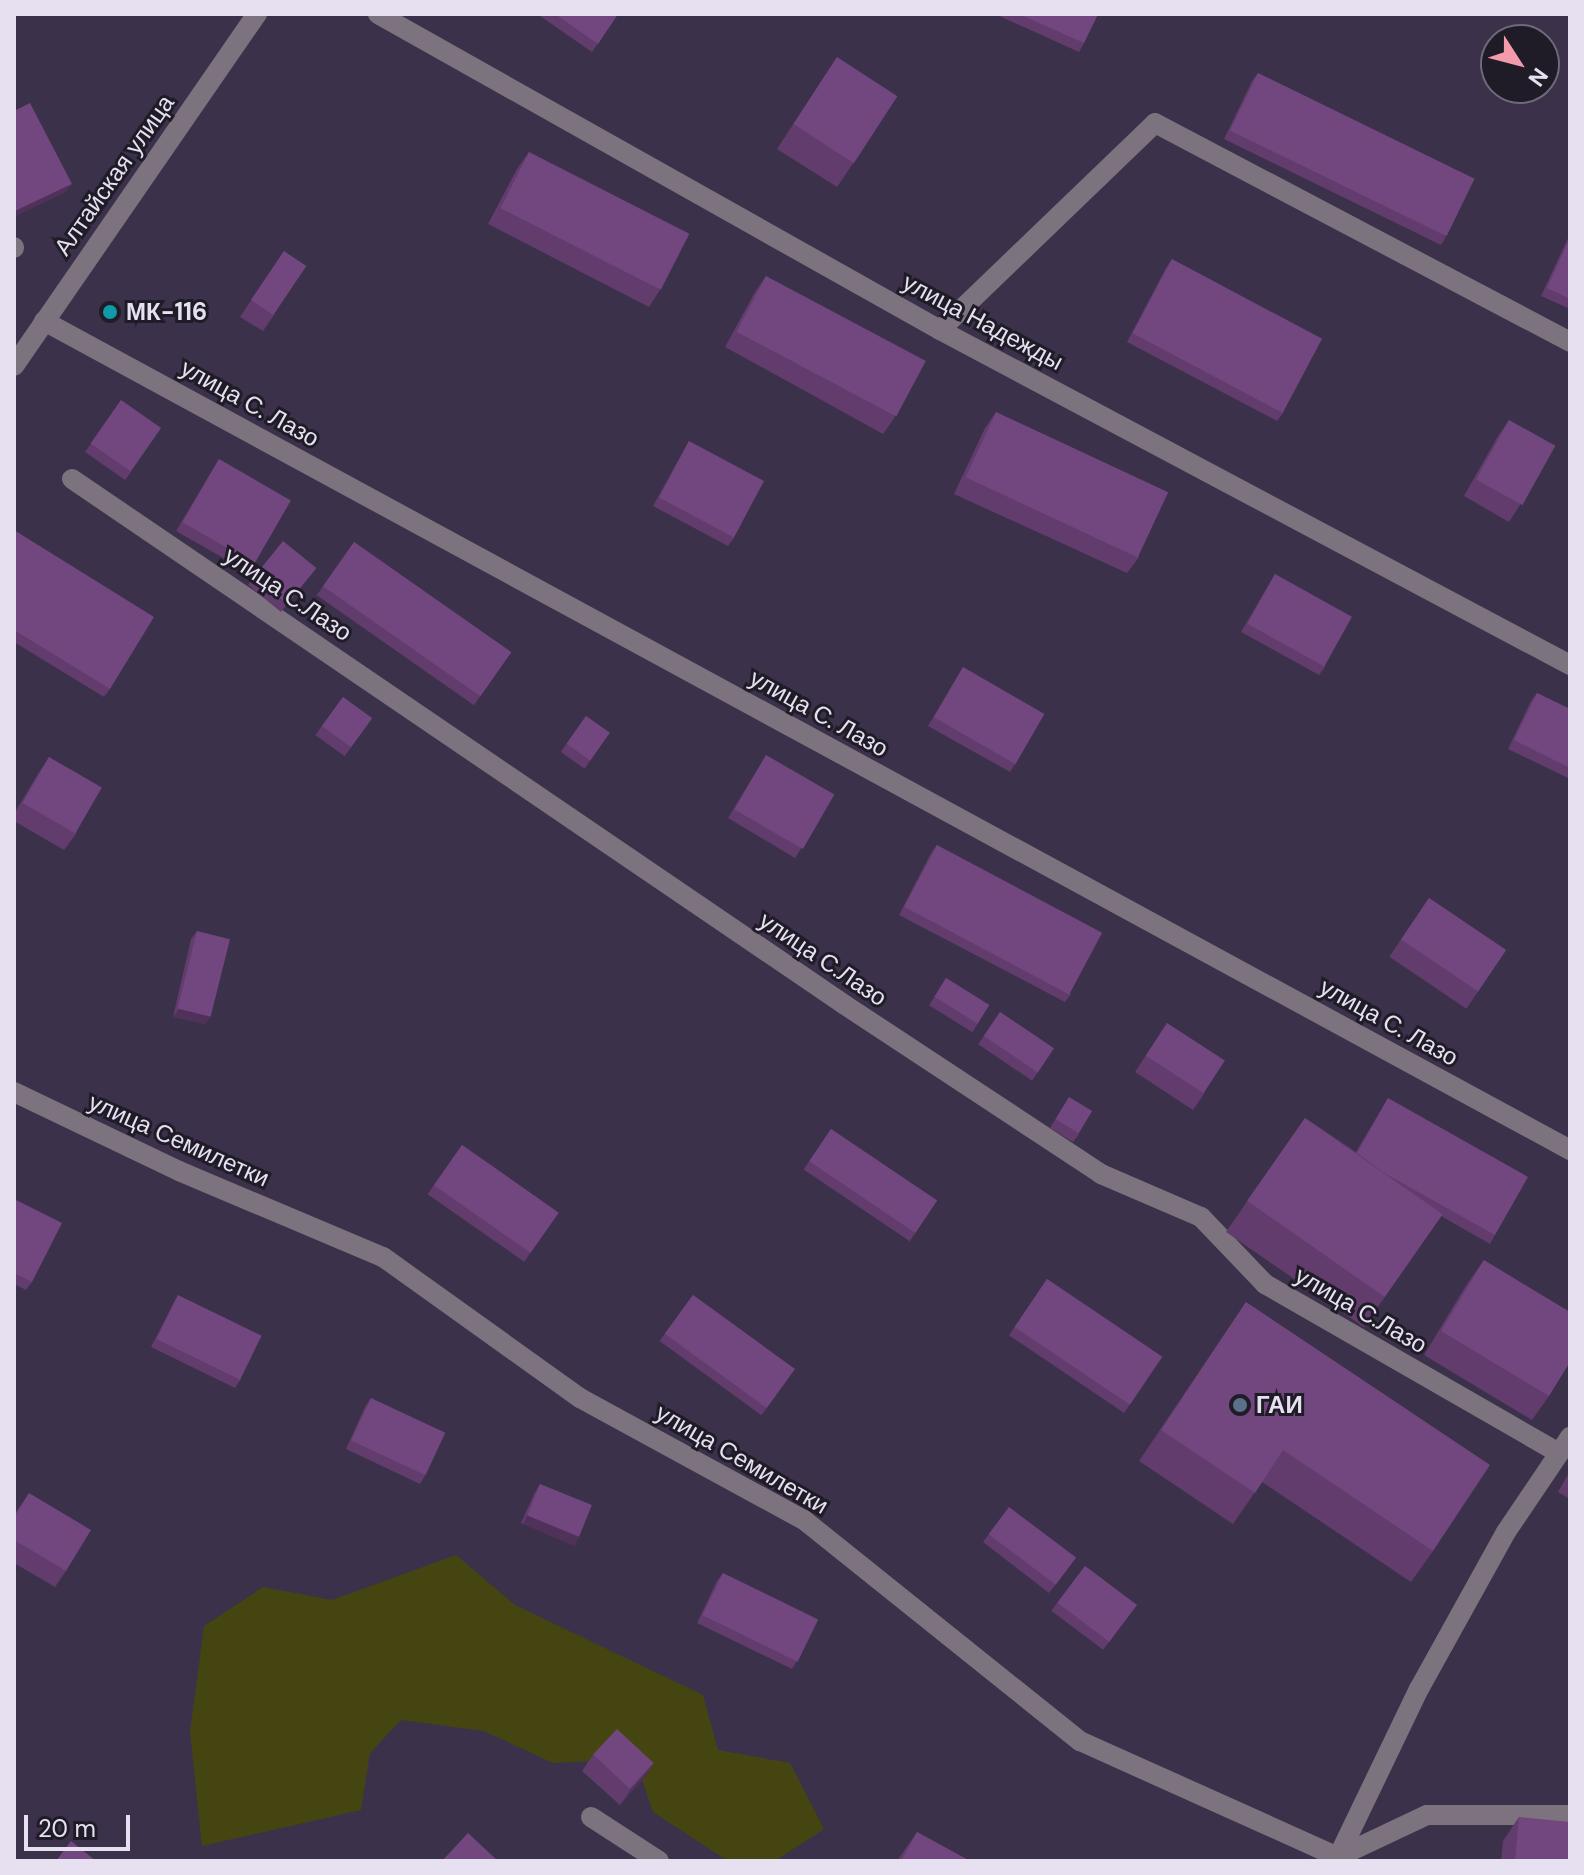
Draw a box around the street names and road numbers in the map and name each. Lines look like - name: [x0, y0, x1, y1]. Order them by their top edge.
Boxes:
- street label: Алтайская улица: [48, 89, 180, 261]
- street label: улица Надежды: [898, 268, 1068, 376]
- street label: улица С. Лазо: [176, 353, 324, 453]
- street label: улица С.Лазо: [219, 541, 357, 647]
- street label: улица С. Лазо: [745, 663, 893, 763]
- street label: улица С.Лазо: [754, 906, 892, 1012]
- street label: улица С. Лазо: [1315, 972, 1463, 1072]
- street label: улица Семилетки: [84, 1087, 274, 1193]
- street label: улица С.Лазо: [1290, 1261, 1432, 1359]
- street label: улица Семилетки: [651, 1398, 833, 1520]

